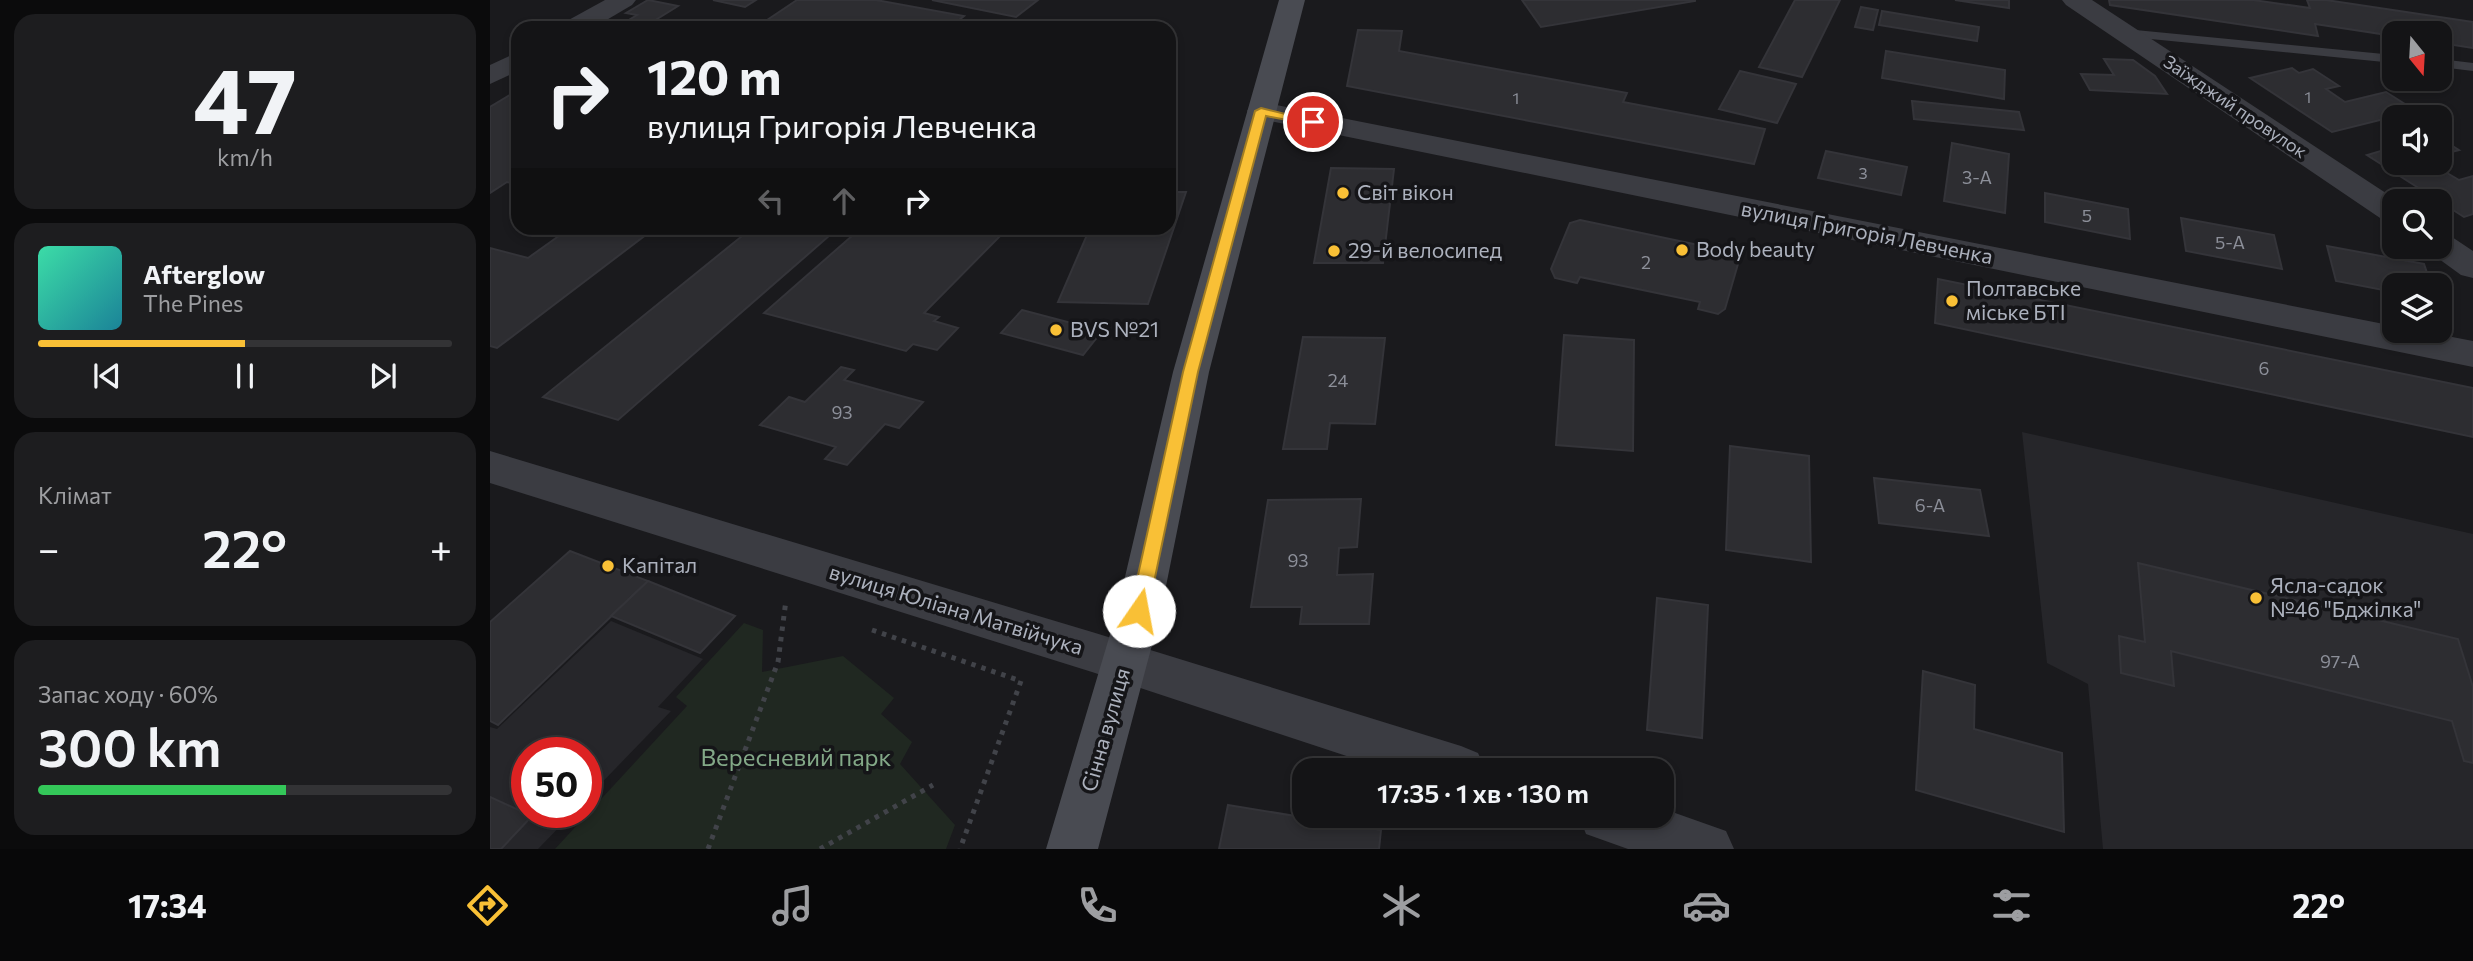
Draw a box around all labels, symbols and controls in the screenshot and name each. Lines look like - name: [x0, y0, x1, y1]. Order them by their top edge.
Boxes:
- north arrow: [2382, 21, 2452, 91]
- map controls: [2382, 21, 2452, 343]
- text: 47: [193, 41, 297, 153]
- text: 120 m: [647, 45, 781, 105]
- icon: right: [532, 49, 623, 140]
- street label: Заїжджий провулок: [2160, 50, 2312, 162]
- house number: 1: [2305, 87, 2311, 106]
- house number: 1: [1513, 88, 1519, 107]
- pin: [1283, 92, 1343, 152]
- icon: arrive: [1294, 103, 1332, 141]
- text: вулиця Григорія Левченка: [647, 105, 1037, 145]
- button: sound: [2382, 105, 2452, 175]
- text: km/h: [217, 143, 273, 171]
- house number: 3: [1858, 163, 1868, 182]
- house number: 3-А: [1962, 166, 1992, 188]
- place label: Світ вікон: [1357, 179, 1454, 204]
- icon: left: [752, 182, 790, 220]
- icon: ahead: [825, 182, 863, 220]
- icon: right: [898, 182, 936, 220]
- marker: Світ вікон: [1335, 185, 1351, 201]
- button: search: [2382, 189, 2452, 259]
- street label: вулиця Григорія Левченка: [1739, 195, 1995, 268]
- house number: 5: [2082, 204, 2092, 226]
- house number: 5-А: [2215, 231, 2245, 253]
- place label: Body beauty: [1696, 236, 1815, 261]
- place label: 29-й велосипед: [1348, 237, 1502, 262]
- marker: Body beauty: [1674, 242, 1690, 258]
- marker: 29-й велосипед: [1326, 243, 1342, 259]
- house number: 2: [1641, 251, 1651, 273]
- text: Afterglow: [143, 258, 265, 289]
- button: layers: [2382, 273, 2452, 343]
- place label: Полтавське міське БТІ: [1966, 275, 2081, 324]
- text: The Pines: [143, 289, 244, 317]
- marker: Полтавське міське БТІ: [1944, 293, 1960, 309]
- place label: BVS №21: [1070, 316, 1159, 341]
- marker: BVS №21: [1048, 322, 1064, 338]
- icon: previous: [88, 357, 126, 395]
- icon: pause: [226, 357, 264, 395]
- icon: next: [364, 357, 402, 395]
- house number: 6: [2259, 357, 2269, 379]
- house number: 24: [1328, 369, 1348, 391]
- house number: 93: [831, 401, 853, 423]
- text: Клімат: [38, 481, 112, 509]
- house number: 6-А: [1915, 494, 1945, 516]
- text: 22°: [202, 515, 287, 579]
- text: −: [38, 524, 60, 571]
- text: +: [430, 524, 452, 571]
- house number: 93: [1287, 549, 1309, 571]
- place label: Капітал: [622, 552, 697, 577]
- marker: Капітал: [600, 558, 616, 574]
- street label: вулиця Юліана Матвійчука: [827, 558, 1086, 659]
- place label: Ясла-садок №46 "Бджілка": [2270, 572, 2421, 621]
- position arrow: [1102, 574, 1176, 648]
- marker: Ясла-садок №46 "Бджілка": [2248, 590, 2264, 606]
- house number: 97-А: [2320, 650, 2360, 672]
- street label: Сінна вулиця: [1075, 665, 1134, 794]
- text: Запас ходу · 60%: [38, 680, 218, 708]
- text: 300 km: [38, 714, 221, 778]
- speed limit sign: 50: [511, 737, 602, 828]
- park label: Вересневий парк: [701, 742, 892, 771]
- text: 17:35 · 1 хв · 130 m: [1377, 777, 1589, 808]
- icon: directions: [463, 881, 512, 930]
- icon: music: [768, 881, 817, 930]
- icon: phone: [1073, 881, 1122, 930]
- icon: climate: [1377, 881, 1426, 930]
- icon: car: [1682, 881, 1731, 930]
- icon: filters: [1987, 881, 2036, 930]
- text: 17:34: [128, 885, 207, 925]
- text: 22°: [2292, 885, 2345, 925]

